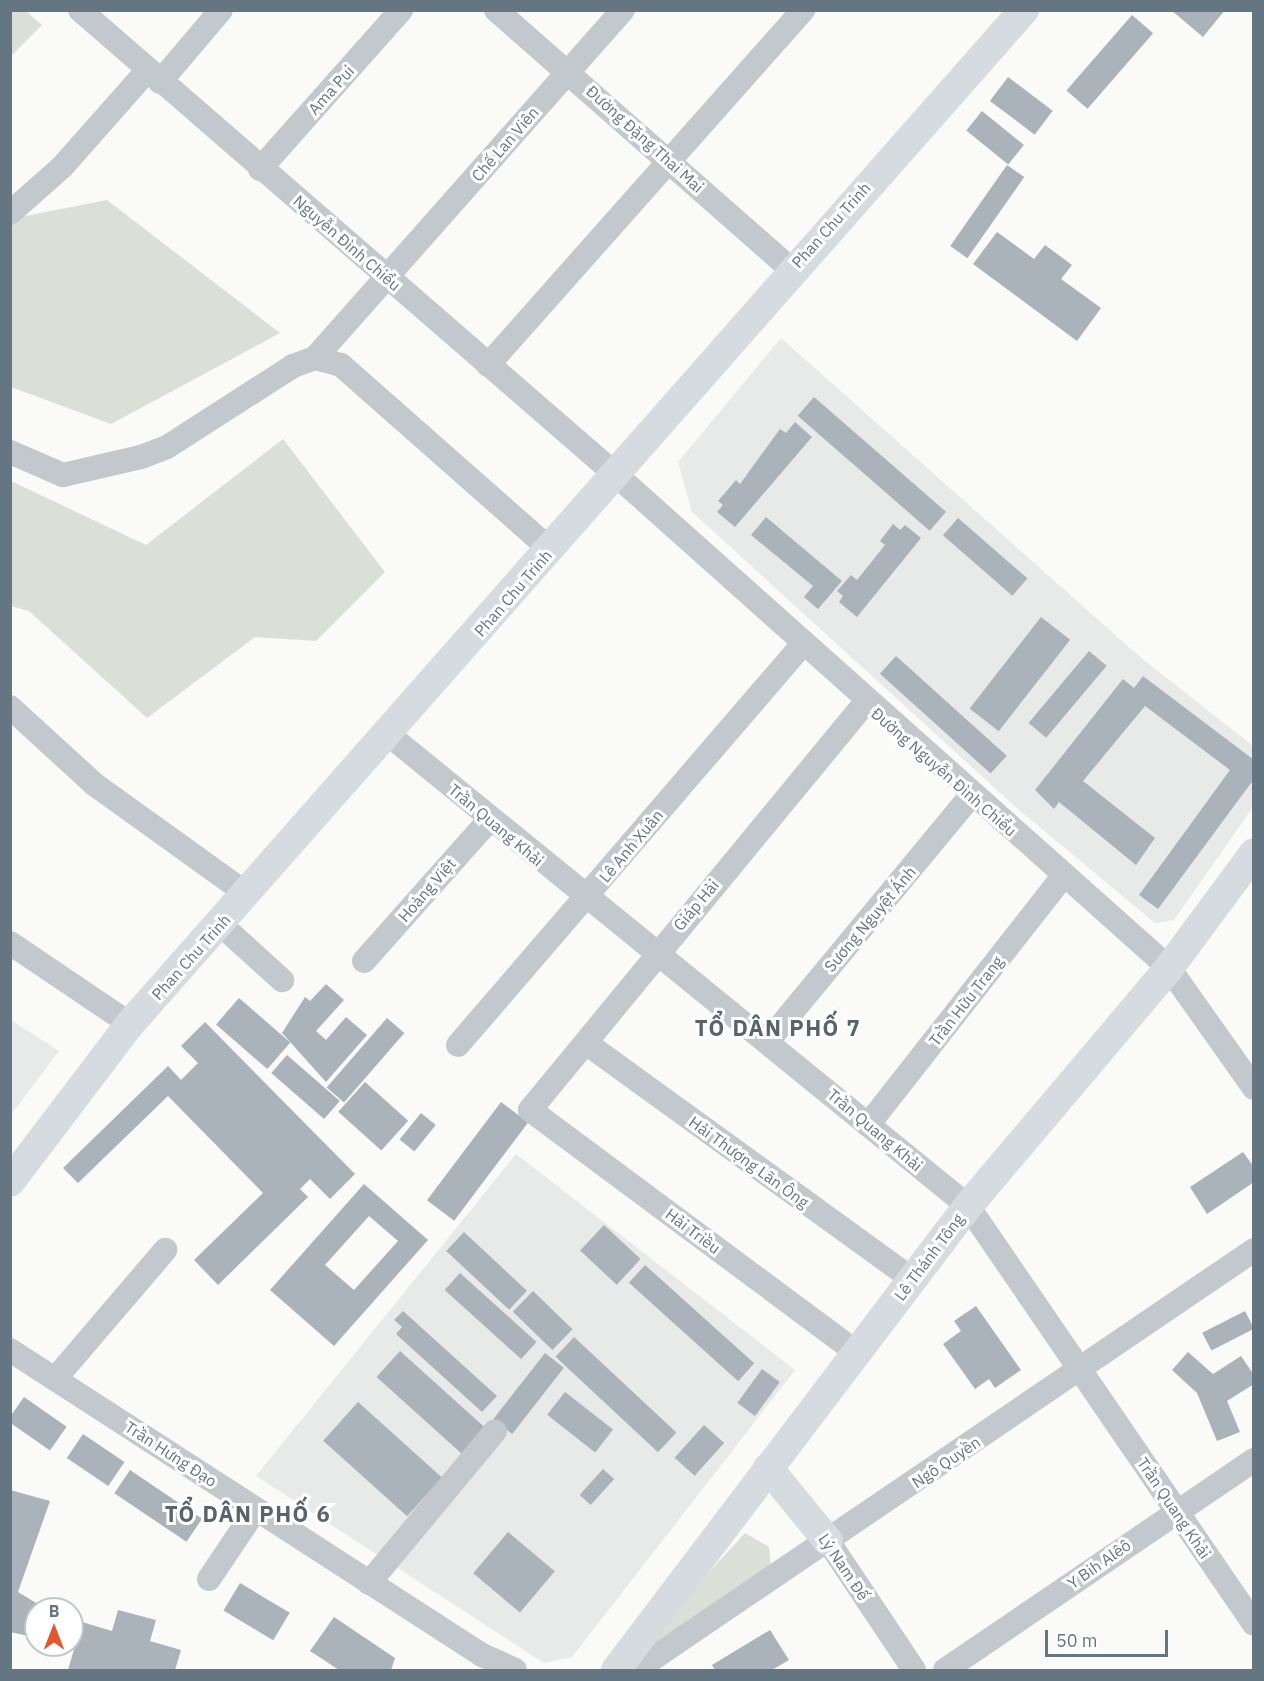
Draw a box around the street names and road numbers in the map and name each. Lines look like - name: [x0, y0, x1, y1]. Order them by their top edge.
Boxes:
- street label: Ama Pui: [304, 62, 358, 118]
- street label: Đường Đặng Thai Mai: [583, 81, 707, 197]
- street label: Chế Lan Viên: [467, 103, 543, 185]
- street label: Phan Chu Trinh: [788, 178, 874, 272]
- street label: Nguyễn Đình Chiểu: [289, 191, 405, 295]
- street label: Phan Chu Trinh: [470, 546, 556, 640]
- street label: Đường Nguyễn Đình Chiểu: [867, 704, 1021, 840]
- street label: Trần Quang Khải: [445, 780, 547, 870]
- street label: Lê Anh Xuân: [595, 806, 667, 886]
- street label: Hoàng Việt: [394, 854, 460, 926]
- street label: Sương Nguyệt Ánh: [820, 862, 920, 976]
- street label: Giáp Hải: [669, 876, 723, 934]
- street label: Phan Chu Trinh: [148, 910, 234, 1004]
- street label: Trần Hữu Trang: [925, 952, 1007, 1050]
- street label: Trần Quang Khải: [824, 1085, 926, 1175]
- street label: Hải Thượng Lãn Ông: [685, 1112, 813, 1212]
- street label: Hải Triều: [662, 1204, 724, 1258]
- street label: Lê Thánh Tông: [890, 1210, 968, 1304]
- street label: Trần Hưng Đạo: [121, 1417, 221, 1491]
- street label: Ngô Quyền: [908, 1432, 984, 1492]
- street label: Trần Quang Khải: [1133, 1454, 1215, 1562]
- street label: Lý Nam Đế: [815, 1530, 873, 1604]
- street label: Y Bih Alêô: [1064, 1535, 1134, 1593]

